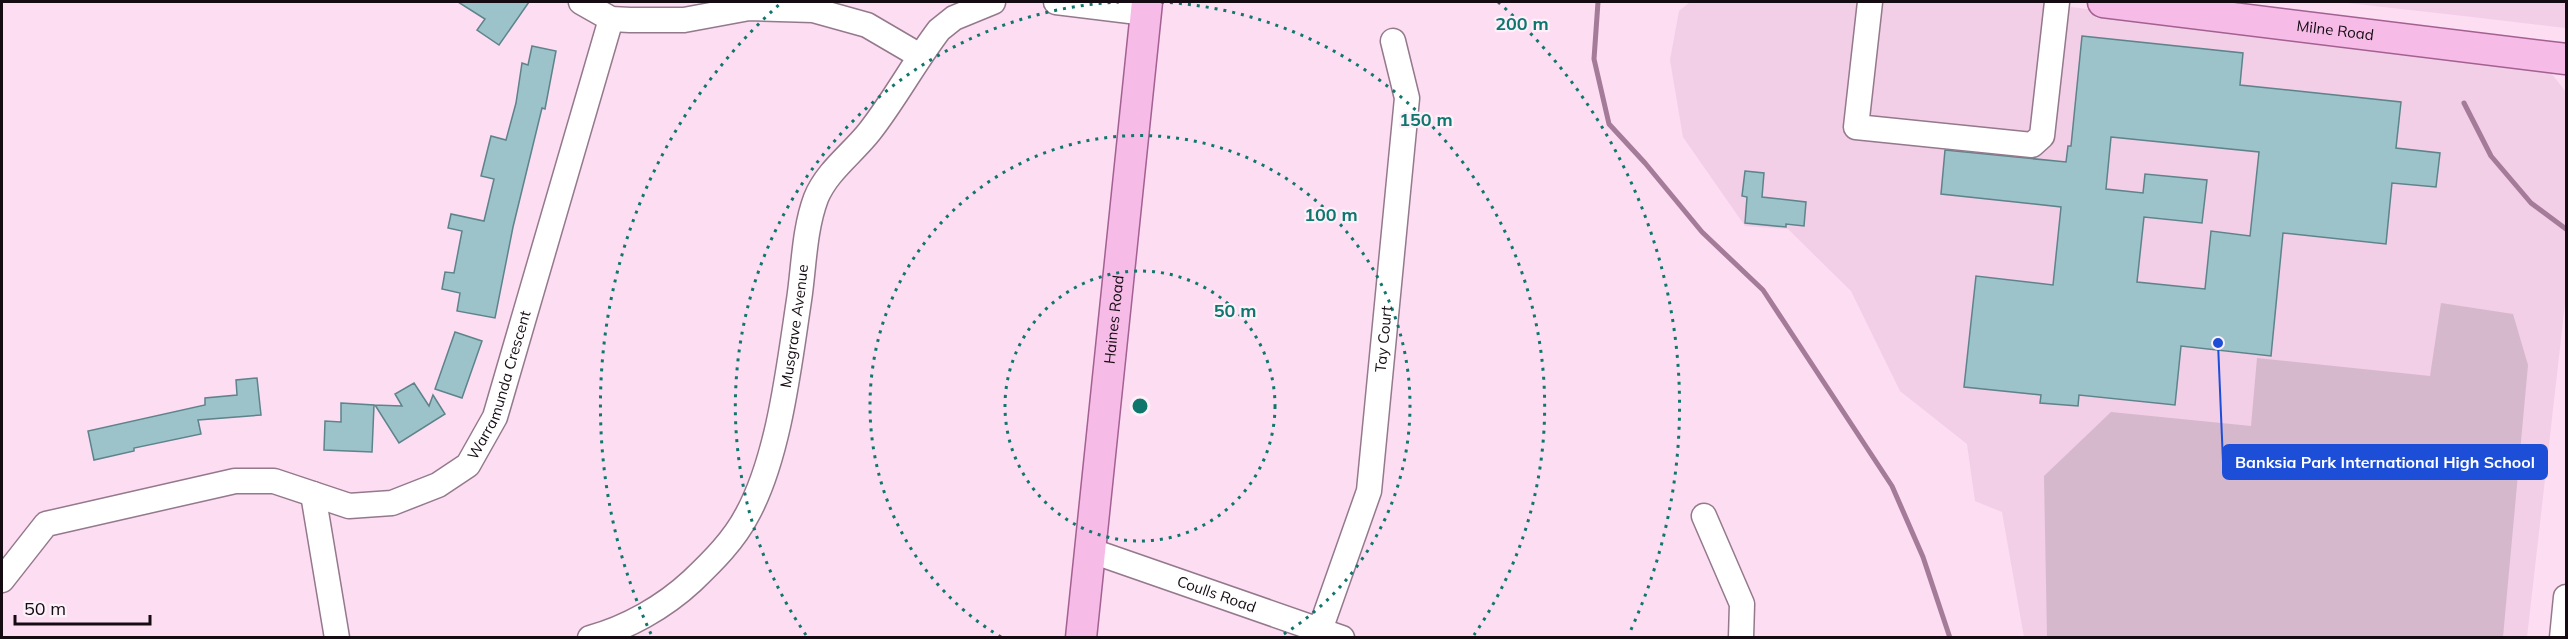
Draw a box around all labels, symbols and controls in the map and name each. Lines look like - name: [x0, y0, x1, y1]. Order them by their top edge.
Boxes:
- text: 200 m: [1495, 12, 1549, 35]
- street label: Milne Road: [2296, 16, 2375, 44]
- text: 150 m: [1399, 108, 1453, 131]
- text: 100 m: [1304, 203, 1358, 226]
- street label: Musgrave Avenue: [776, 263, 812, 389]
- street label: Haines Road: [1099, 274, 1128, 365]
- text: 50 m: [1214, 299, 1256, 322]
- street label: Tay Court: [1371, 305, 1396, 373]
- street label: Warramunda Crescent: [463, 308, 534, 463]
- centre of rings: [1130, 396, 1150, 416]
- callout: Banksia Park International High School: [2223, 445, 2547, 479]
- text: Banksia Park International High School: [2235, 452, 2535, 472]
- street label: Coulls Road: [1175, 571, 1259, 616]
- scale bar: [15, 588, 150, 626]
- text: 50 m: [24, 597, 66, 620]

